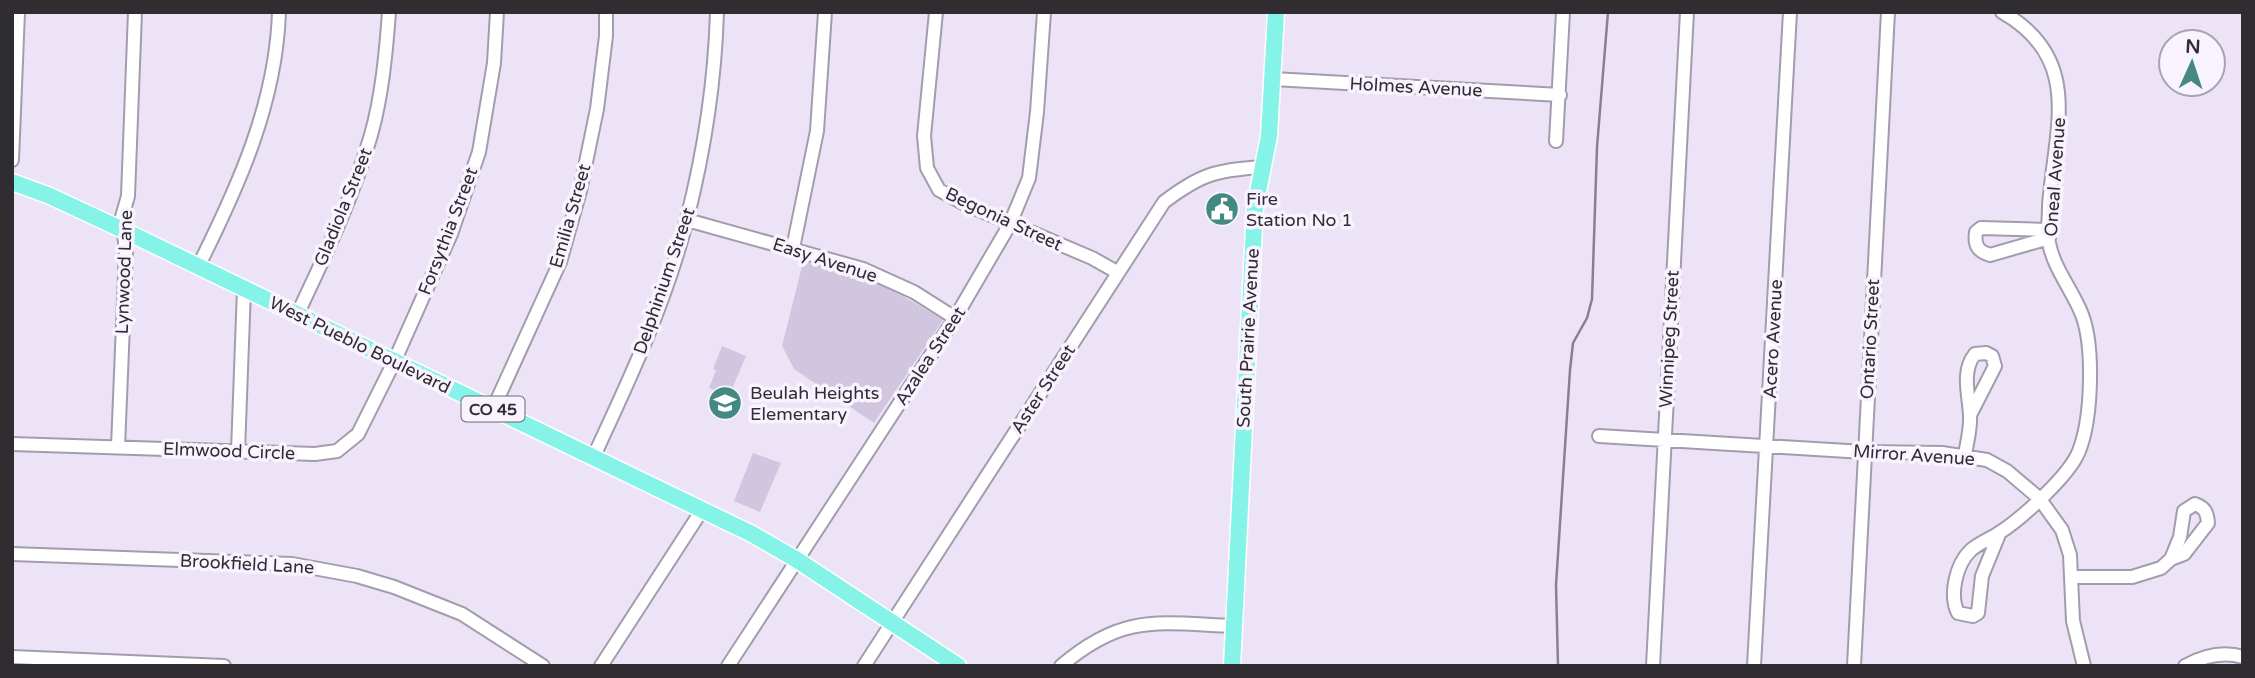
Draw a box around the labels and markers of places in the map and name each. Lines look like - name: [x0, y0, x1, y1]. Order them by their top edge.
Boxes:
- place label: Fire Station No 1: [1246, 188, 1353, 231]
- public building icon: Fire Station No 1: [1203, 190, 1241, 228]
- place label: Beulah Heights Elementary: [750, 382, 879, 425]
- school or university icon: Beulah Heights Elementary: [706, 384, 744, 422]

